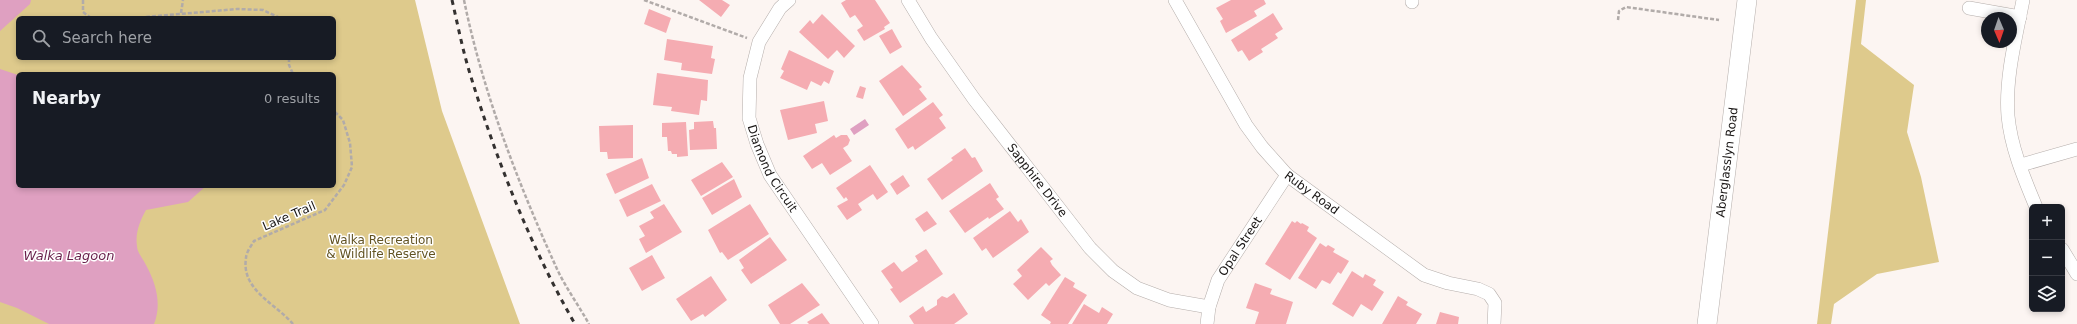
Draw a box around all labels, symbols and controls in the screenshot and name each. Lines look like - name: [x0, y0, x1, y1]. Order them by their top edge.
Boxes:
- north arrow: [1981, 12, 2017, 48]
- search box: [16, 16, 336, 60]
- icon: search: [30, 27, 52, 49]
- text: Search here: [62, 29, 152, 47]
- text: Nearby: [32, 88, 101, 108]
- text: 0 results: [264, 91, 320, 106]
- street label: Aberglasslyn Road: [1713, 106, 1741, 218]
- street label: Diamond Circuit: [745, 123, 800, 215]
- street label: Sapphire Drive: [1004, 141, 1070, 220]
- street label: Ruby Road: [1282, 168, 1342, 218]
- street label: Lake Trail: [260, 199, 318, 233]
- map controls: [2029, 204, 2065, 312]
- button: +: [2029, 204, 2065, 240]
- street label: Opal Street: [1216, 214, 1265, 279]
- park label: Walka Recreation & Wildlife Reserve: [326, 233, 436, 261]
- button: −: [2029, 240, 2065, 276]
- water label: Walka Lagoon: [24, 248, 114, 263]
- button: layers: [2029, 276, 2065, 312]

